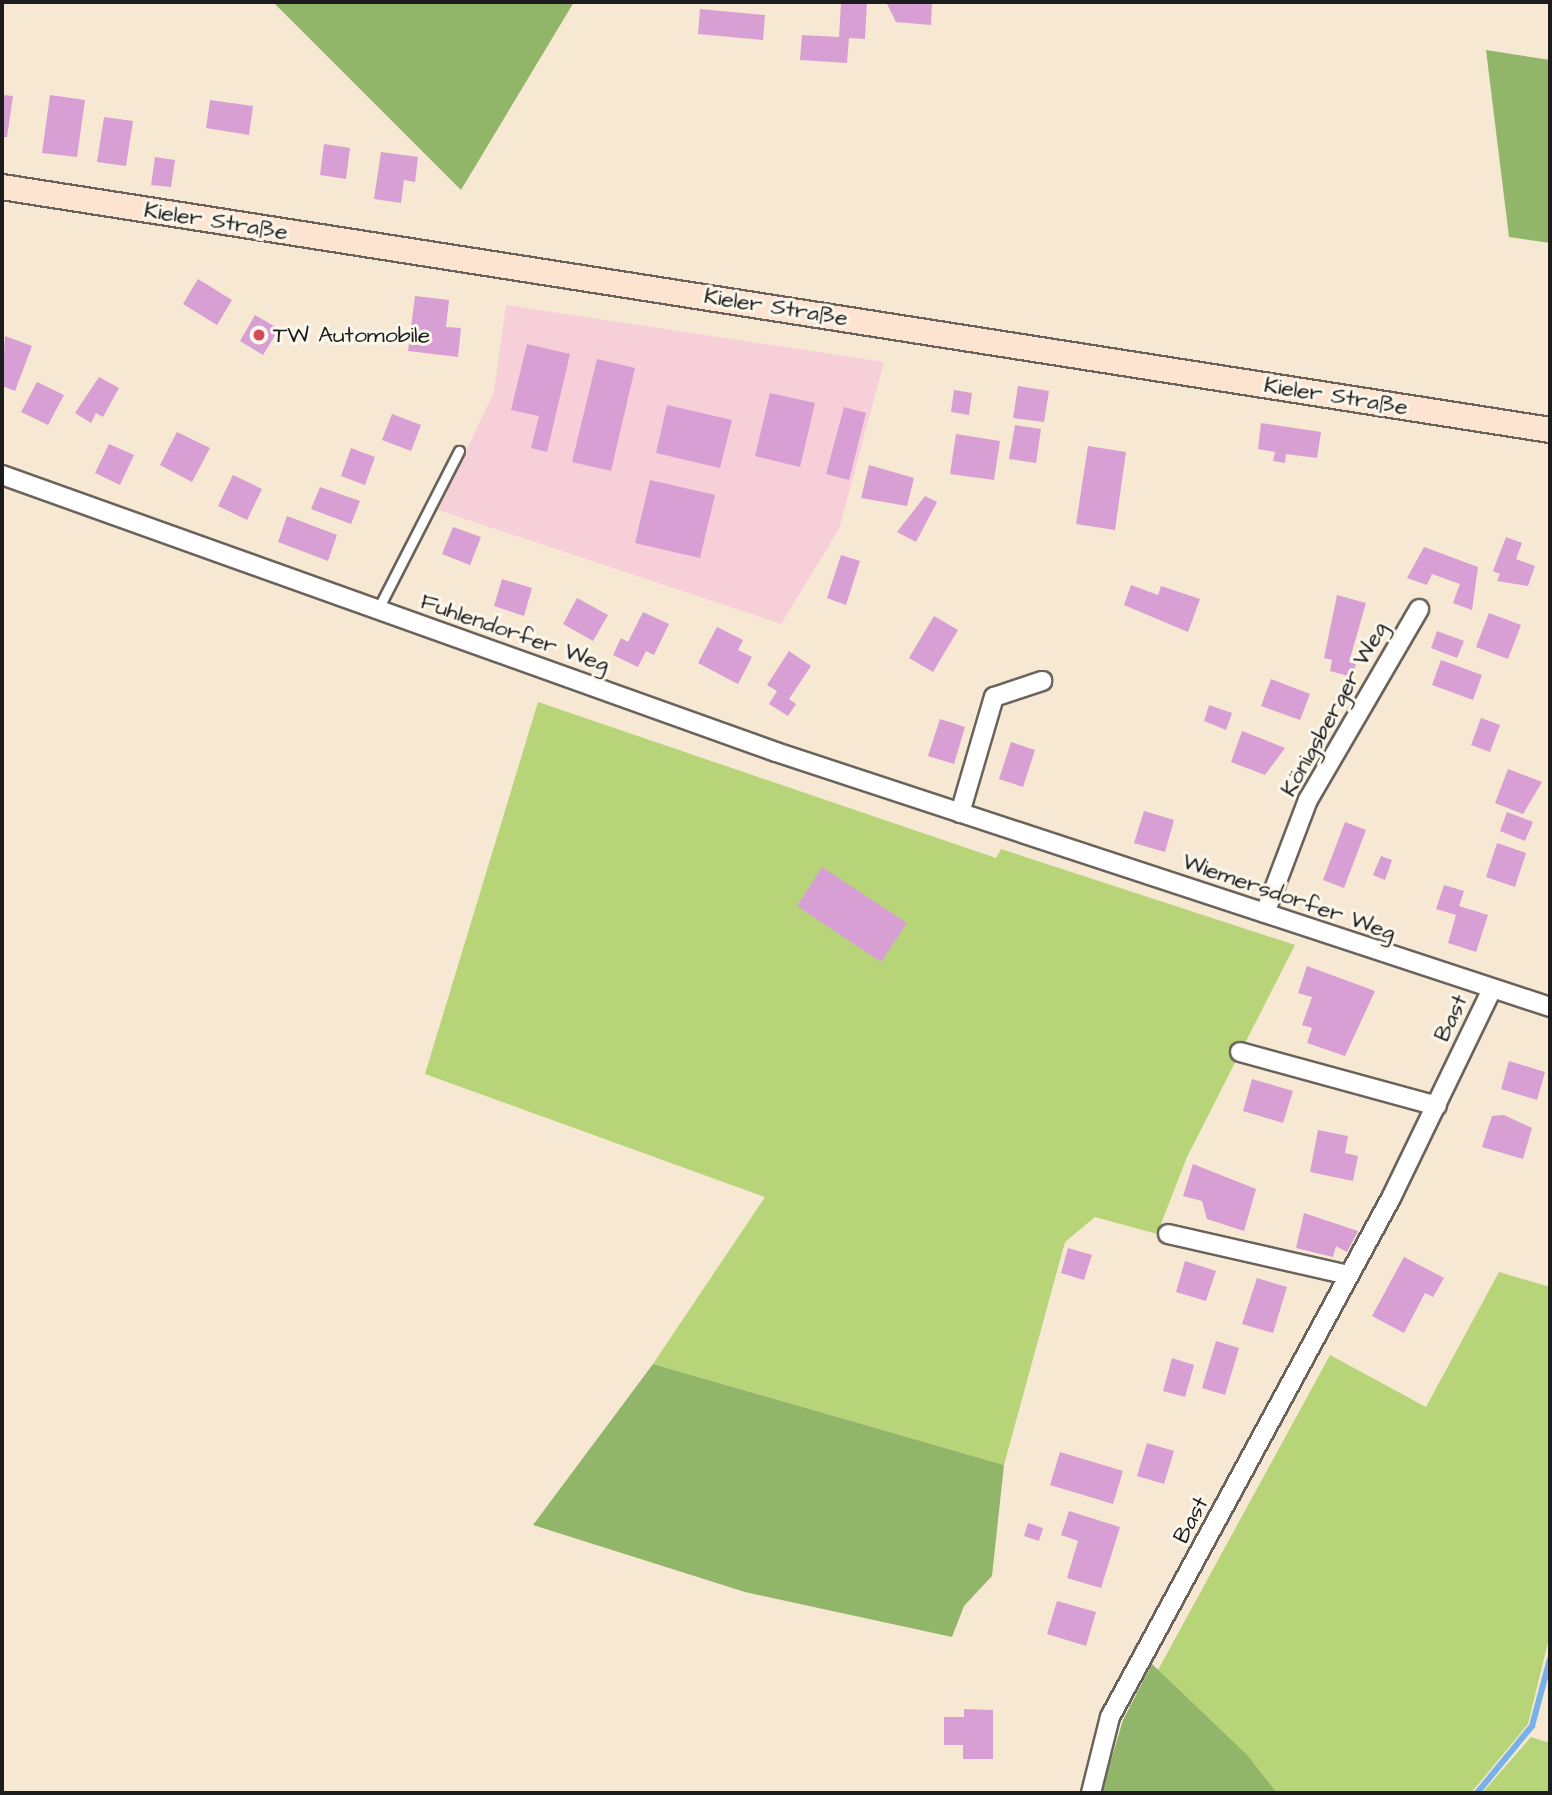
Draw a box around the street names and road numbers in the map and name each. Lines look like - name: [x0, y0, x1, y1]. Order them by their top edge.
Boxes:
- street label: Kieler Straße: [142, 196, 290, 246]
- street label: Kieler Straße: [702, 282, 850, 332]
- street label: Kieler Straße: [1262, 371, 1410, 421]
- street label: Fuhlendorfer Weg: [417, 588, 613, 678]
- street label: Königsberger Weg: [1275, 617, 1393, 801]
- street label: Wiemersdorfer Weg: [1179, 848, 1399, 946]
- street label: Bast: [1428, 990, 1474, 1046]
- street label: Bast: [1167, 1492, 1215, 1548]

